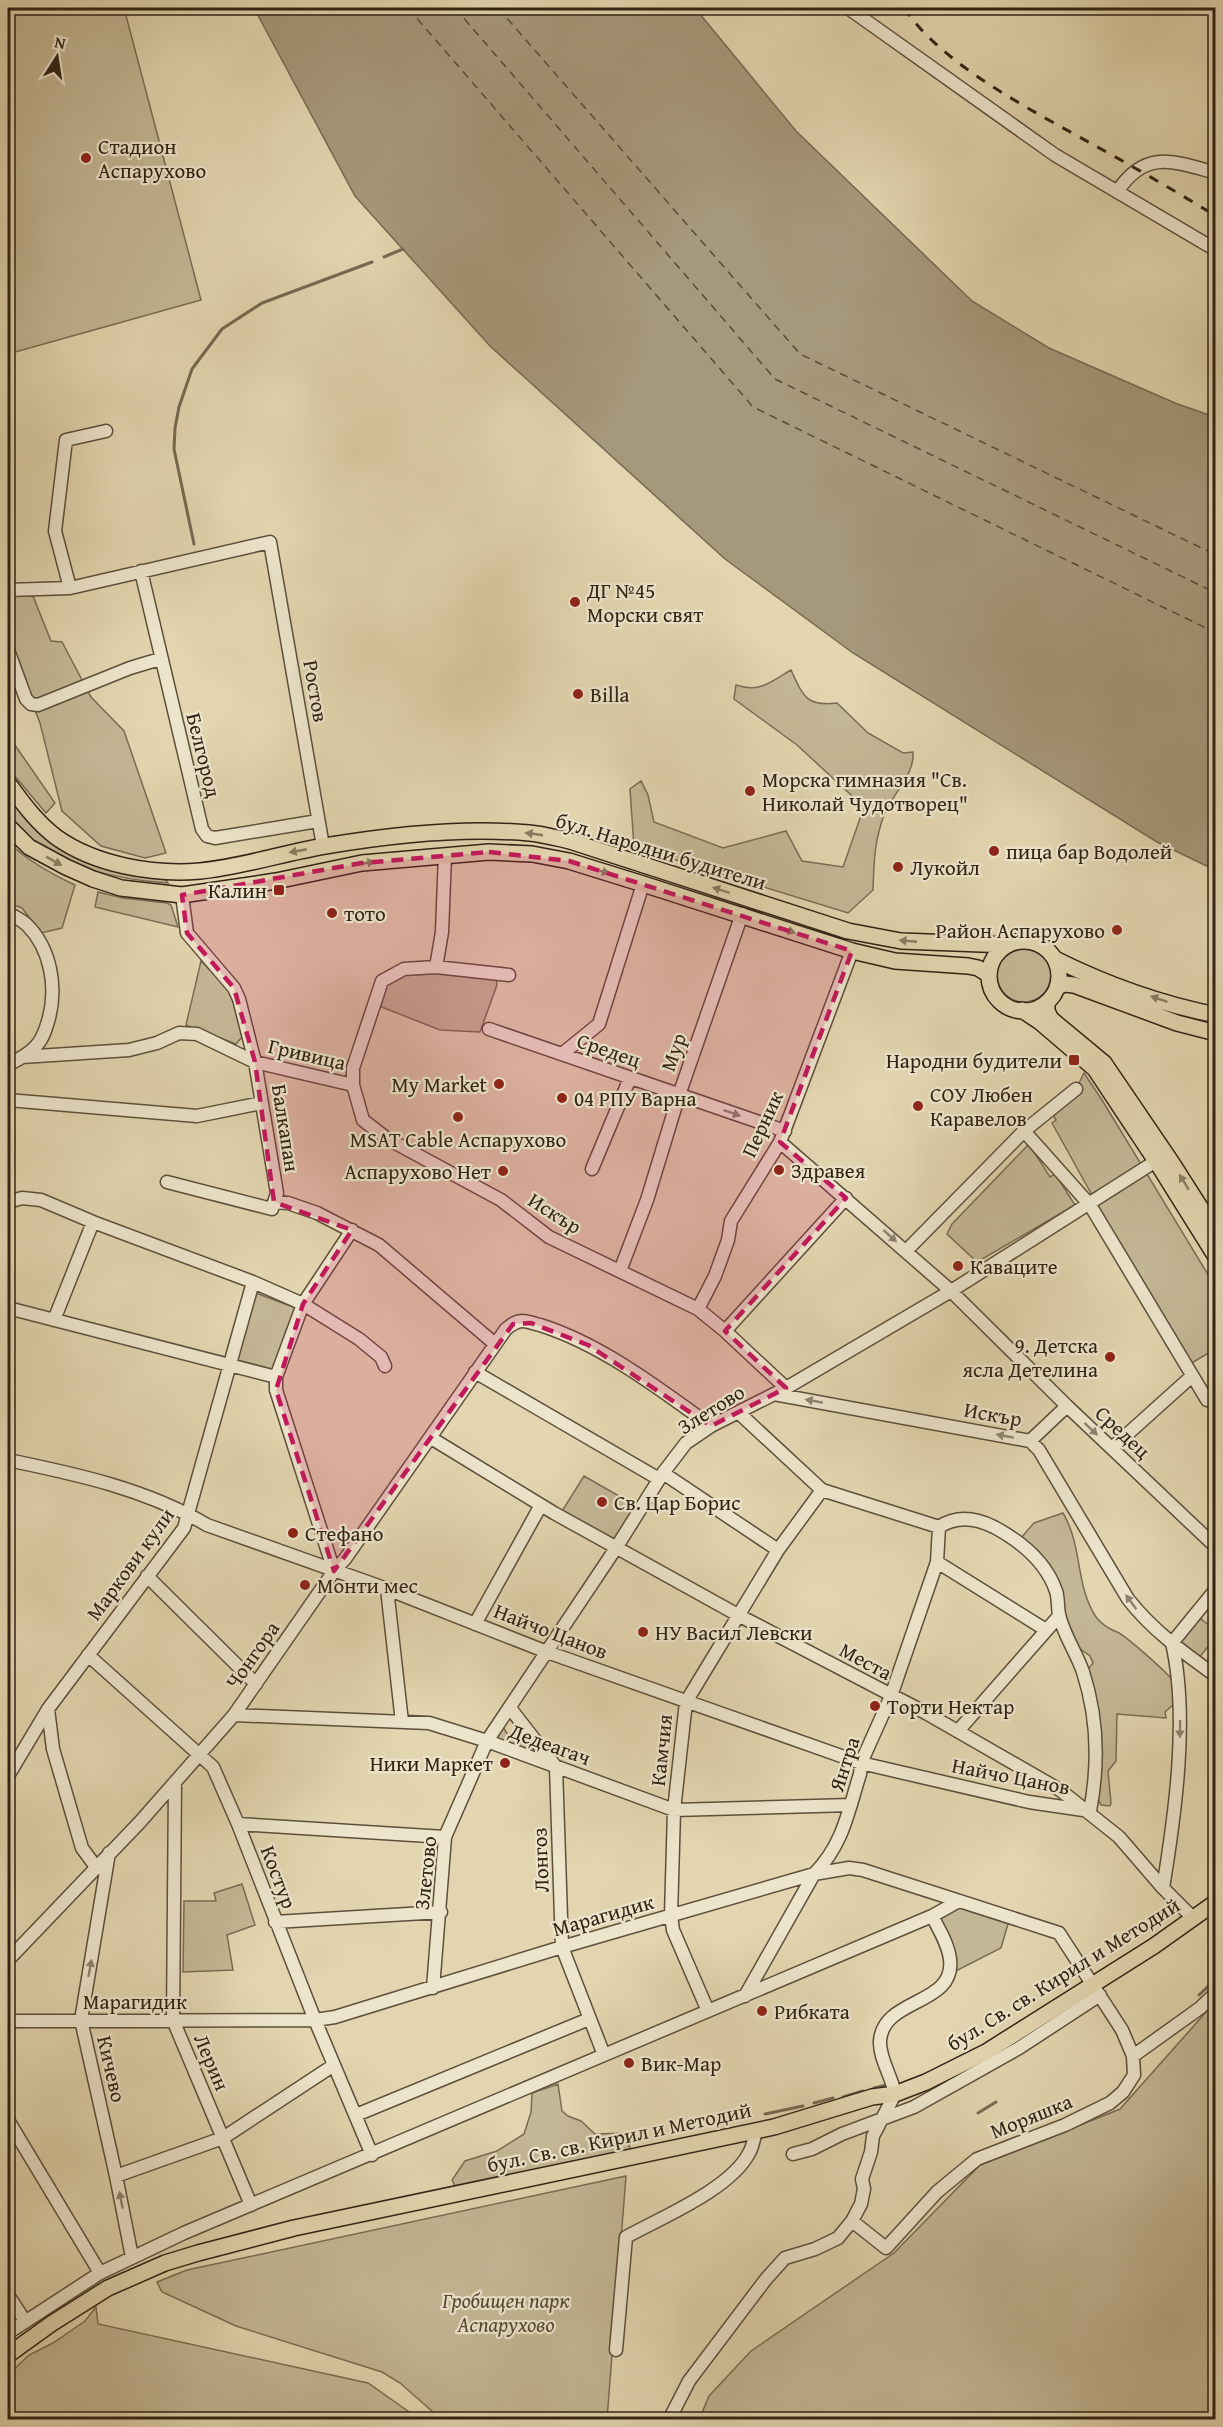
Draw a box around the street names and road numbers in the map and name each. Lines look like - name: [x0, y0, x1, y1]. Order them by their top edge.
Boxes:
- street label: Ростов: [295, 658, 337, 724]
- street label: Белгород: [179, 709, 230, 801]
- street label: бул. Народни будители: [552, 804, 770, 898]
- street label: Средец: [573, 1025, 645, 1075]
- street label: Мур: [652, 1029, 694, 1075]
- street label: Гривица: [265, 1030, 349, 1078]
- street label: Балкапан: [264, 1082, 308, 1174]
- street label: Перник: [733, 1086, 791, 1162]
- street label: Искър: [522, 1184, 588, 1242]
- street label: Злетово: [671, 1376, 751, 1442]
- street label: Искър: [962, 1394, 1024, 1434]
- street label: Средец: [1088, 1398, 1158, 1466]
- street label: Маркови кули: [78, 1501, 182, 1627]
- street label: Найчо Цанов: [490, 1595, 612, 1667]
- street label: Чонгора: [217, 1615, 287, 1695]
- street label: Места: [834, 1634, 898, 1688]
- street label: Камчия: [642, 1712, 680, 1788]
- street label: Дедеагач: [504, 1715, 595, 1773]
- street label: Янтра: [820, 1733, 867, 1796]
- street label: Найчо Цанов: [949, 1749, 1073, 1803]
- street label: Лонгоз: [523, 1827, 557, 1893]
- street label: Злетово: [406, 1835, 444, 1911]
- street label: Костур: [253, 1841, 305, 1913]
- street label: Марагидик: [549, 1886, 657, 1944]
- street label: бул. Св. св. Кирил и Методий: [941, 1889, 1185, 2059]
- street label: Марагидик: [83, 1986, 187, 2017]
- street label: Лерин: [186, 2029, 238, 2095]
- street label: Кичево: [89, 2033, 135, 2105]
- street label: Моряшка: [985, 2086, 1077, 2146]
- street label: бул. Св. св. Кирил и Методий: [484, 2094, 754, 2180]

